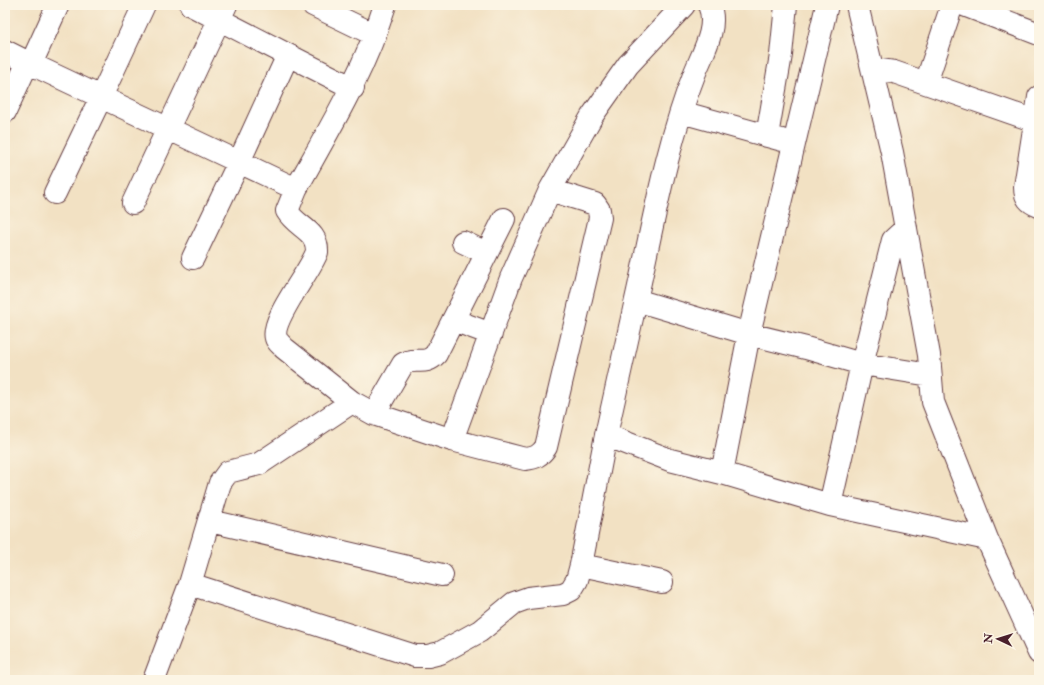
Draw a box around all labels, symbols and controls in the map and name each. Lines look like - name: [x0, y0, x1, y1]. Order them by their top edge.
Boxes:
- north arrow: [978, 619, 1018, 659]
- text: N: [982, 632, 995, 645]

